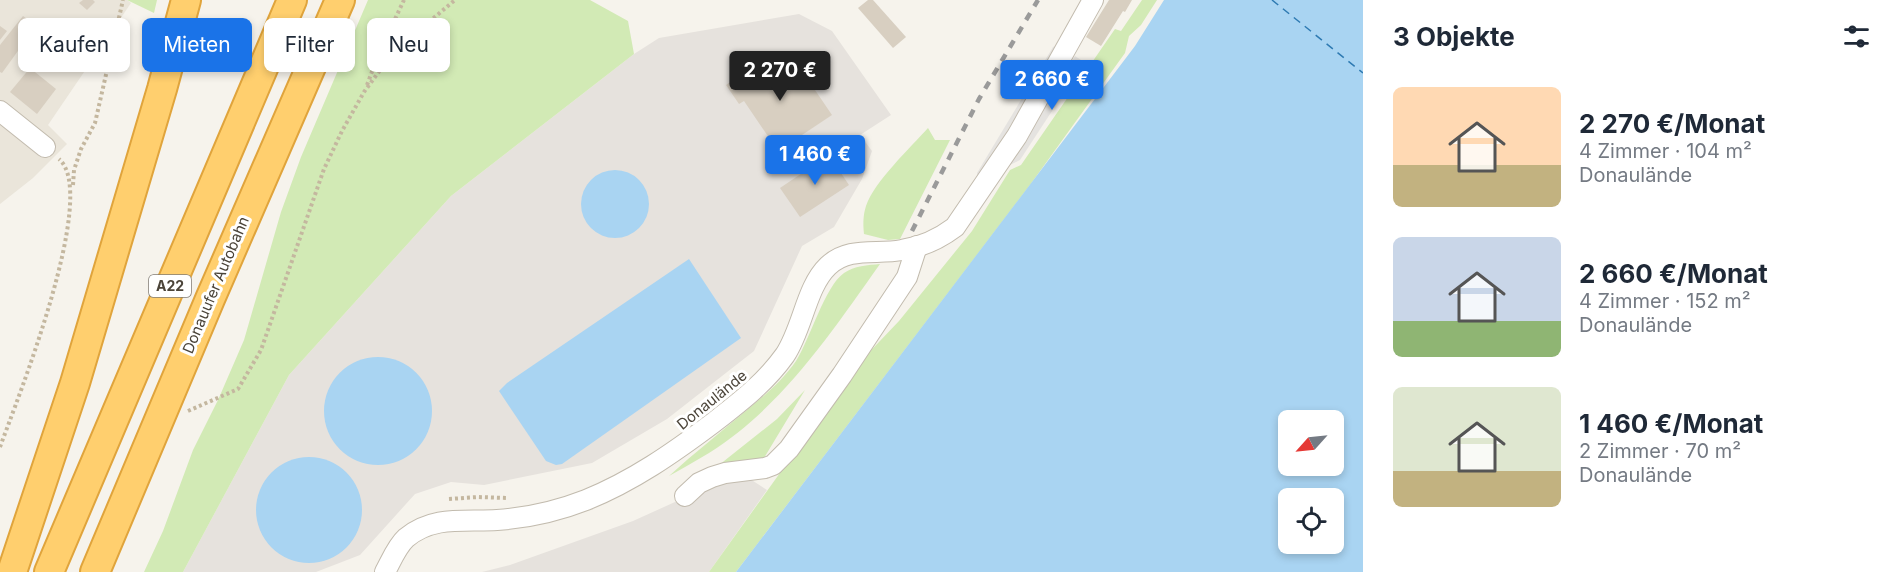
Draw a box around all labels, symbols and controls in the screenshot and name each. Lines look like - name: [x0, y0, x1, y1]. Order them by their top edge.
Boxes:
- chip: Kaufen: [18, 18, 130, 72]
- chip: Mieten: [142, 18, 252, 72]
- chip: Filter: [264, 18, 355, 72]
- chip: Neu: [367, 18, 450, 72]
- icon: filters: [1840, 20, 1873, 53]
- text: 3 Objekte: [1393, 21, 1515, 52]
- pin: 2 270 €: [725, 51, 835, 102]
- text: 2 270 €: [743, 58, 817, 82]
- pin: 2 660 €: [997, 60, 1107, 111]
- text: 2 660 €: [1014, 67, 1090, 91]
- text: 2 270 €/Monat: [1579, 108, 1765, 139]
- icon: home: [1441, 111, 1513, 183]
- pin: 1 460 €: [760, 135, 870, 186]
- text: 4 Zimmer · 104 m²: [1579, 139, 1752, 163]
- text: 1 460 €: [779, 142, 851, 166]
- text: Donaulände: [1579, 163, 1692, 187]
- street label: Donauufer Autobahn: [178, 213, 253, 356]
- text: 2 660 €/Monat: [1579, 258, 1768, 289]
- icon: home: [1441, 261, 1513, 333]
- road number: A22: [149, 275, 191, 297]
- text: 4 Zimmer · 152 m²: [1579, 289, 1751, 313]
- text: Donaulände: [1579, 313, 1692, 337]
- street label: Donaulände: [673, 366, 751, 434]
- text: 1 460 €/Monat: [1579, 408, 1763, 439]
- north arrow: [1278, 410, 1344, 476]
- map controls: [1278, 410, 1344, 554]
- icon: home: [1441, 411, 1513, 483]
- text: 2 Zimmer · 70 m²: [1579, 439, 1741, 463]
- text: Donaulände: [1579, 463, 1692, 487]
- button: locate: [1278, 488, 1344, 554]

